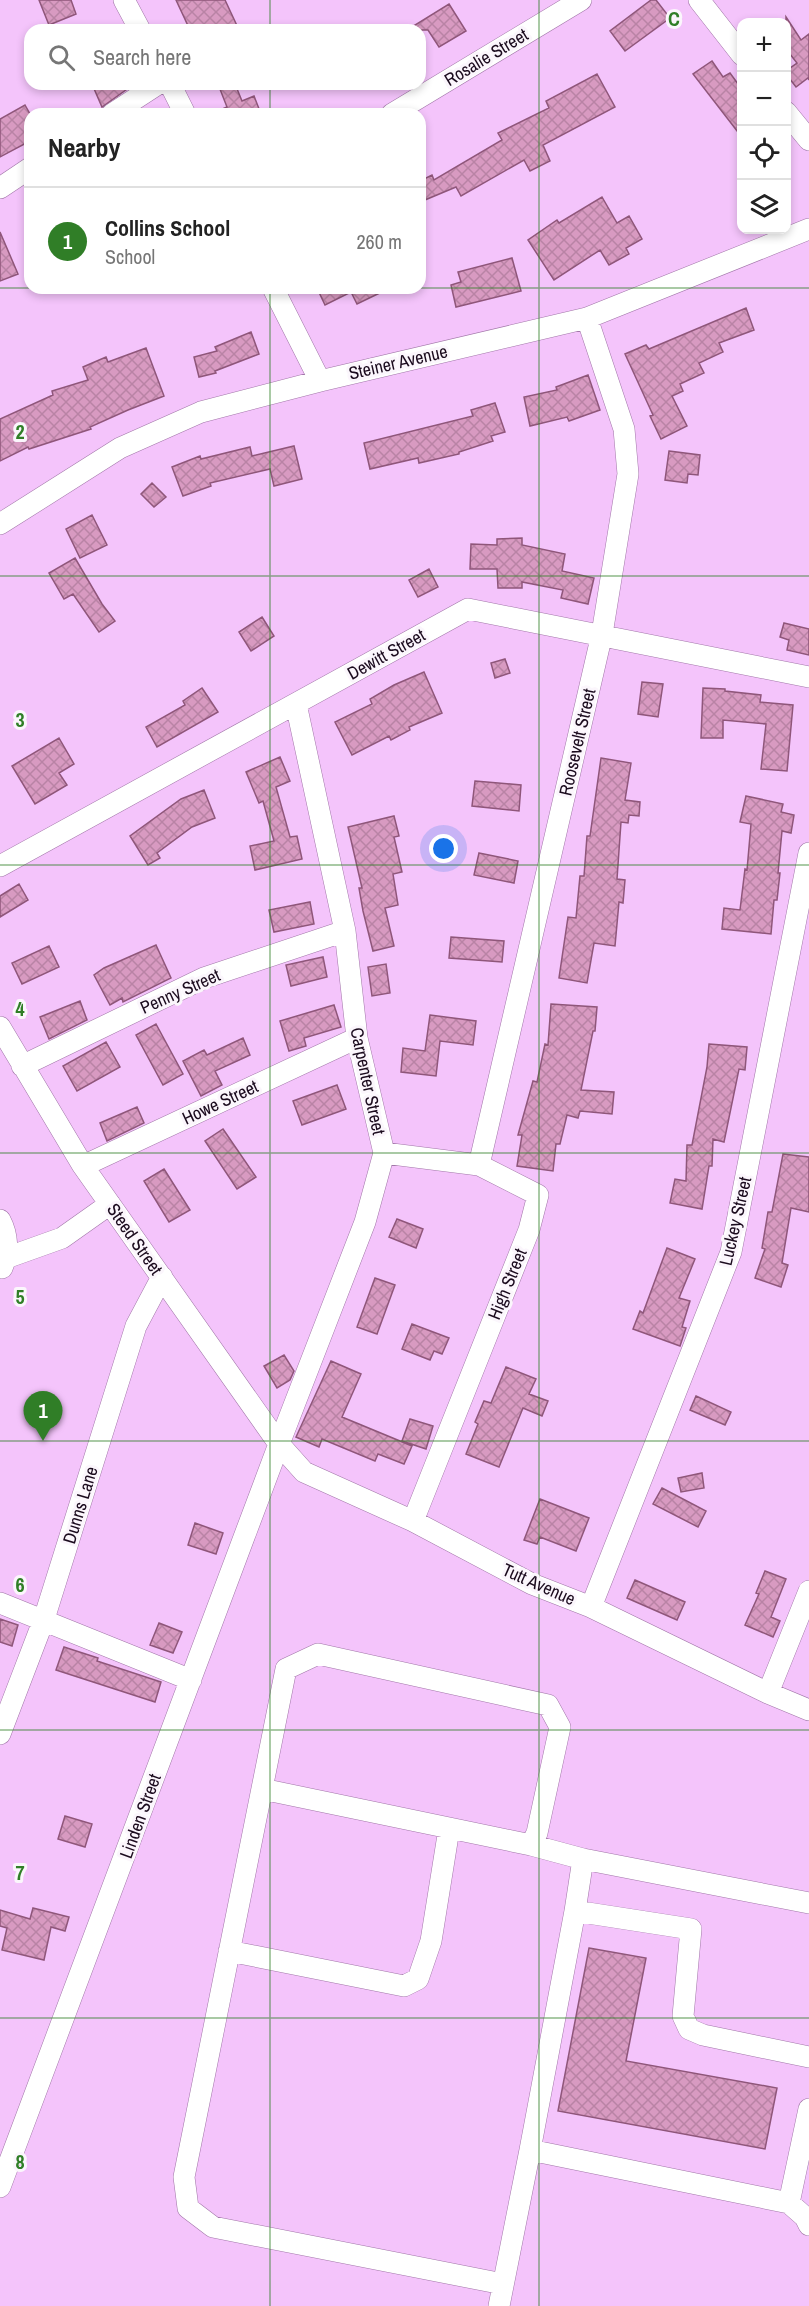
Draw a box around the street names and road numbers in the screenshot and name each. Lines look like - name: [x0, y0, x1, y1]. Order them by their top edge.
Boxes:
- street label: Rosalie Street: [439, 22, 533, 92]
- street label: Steiner Avenue: [346, 338, 450, 386]
- street label: Dewitt Street: [343, 622, 429, 686]
- street label: Roosevelt Street: [553, 686, 601, 798]
- street label: Penny Street: [136, 962, 224, 1020]
- street label: Carpenter Street: [344, 1025, 392, 1137]
- street label: Howe Street: [178, 1074, 262, 1130]
- street label: Luckey Street: [713, 1174, 757, 1268]
- street label: Steed Street: [101, 1198, 169, 1280]
- street label: High Street: [481, 1245, 533, 1323]
- street label: Dunns Lane: [56, 1463, 104, 1547]
- street label: Tutt Avenue: [499, 1557, 579, 1611]
- street label: Linden Street: [113, 1770, 167, 1862]

